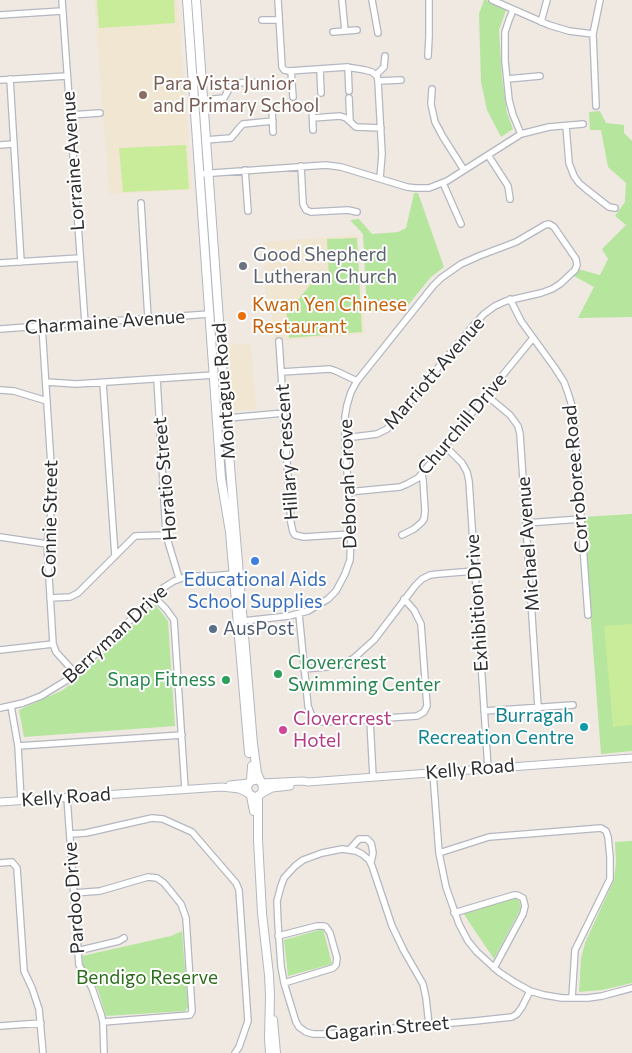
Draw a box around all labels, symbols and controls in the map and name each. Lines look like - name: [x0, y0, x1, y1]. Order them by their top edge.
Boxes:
- place label: Para Vista Junior and Primary School: [153, 73, 319, 117]
- marker: Para Vista Junior and Primary School: [137, 89, 149, 101]
- street label: Lorraine Avenue: [57, 90, 89, 232]
- place label: Good Shepherd Lutheran Church: [253, 244, 397, 288]
- marker: Good Shepherd Lutheran Church: [237, 260, 249, 272]
- place label: Kwan Yen Chinese Restaurant: [252, 294, 407, 338]
- street label: Charmaine Avenue: [24, 305, 186, 339]
- marker: Kwan Yen Chinese Restaurant: [236, 310, 248, 322]
- street label: Marriott Avenue: [379, 312, 489, 434]
- street label: Montague Road: [208, 322, 240, 460]
- street label: Churchill Drive: [413, 368, 511, 480]
- street label: Hillary Crescent: [271, 383, 303, 521]
- street label: Corroboree Road: [558, 404, 594, 554]
- street label: Horatio Street: [148, 416, 182, 542]
- street label: Deborah Grove: [334, 419, 362, 549]
- street label: Connie Street: [38, 460, 62, 578]
- street label: Michael Avenue: [512, 476, 544, 612]
- street label: Exhibition Drive: [461, 534, 493, 672]
- marker: Educational Aids School Supplies: [249, 555, 261, 567]
- place label: Educational Aids School Supplies: [183, 569, 327, 613]
- street label: Berryman Drive: [58, 580, 172, 688]
- place label: AusPost: [223, 618, 294, 640]
- marker: AusPost: [207, 623, 219, 635]
- place label: Clovercrest Swimming Center: [288, 652, 441, 696]
- marker: Clovercrest Swimming Center: [272, 668, 284, 680]
- place label: Snap Fitness: [107, 669, 216, 691]
- marker: Snap Fitness: [220, 674, 232, 686]
- place label: Burragah Recreation Centre: [418, 705, 574, 749]
- place label: Clovercrest Hotel: [293, 708, 392, 752]
- marker: Burragah Recreation Centre: [578, 721, 590, 733]
- marker: Clovercrest Hotel: [277, 724, 289, 736]
- street label: Kelly Road: [424, 754, 516, 784]
- street label: Kelly Road: [21, 783, 111, 811]
- street label: Pardoo Drive: [59, 841, 89, 955]
- park label: Bendigo Reserve: [76, 967, 218, 989]
- street label: Gagarin Street: [324, 1011, 450, 1045]

